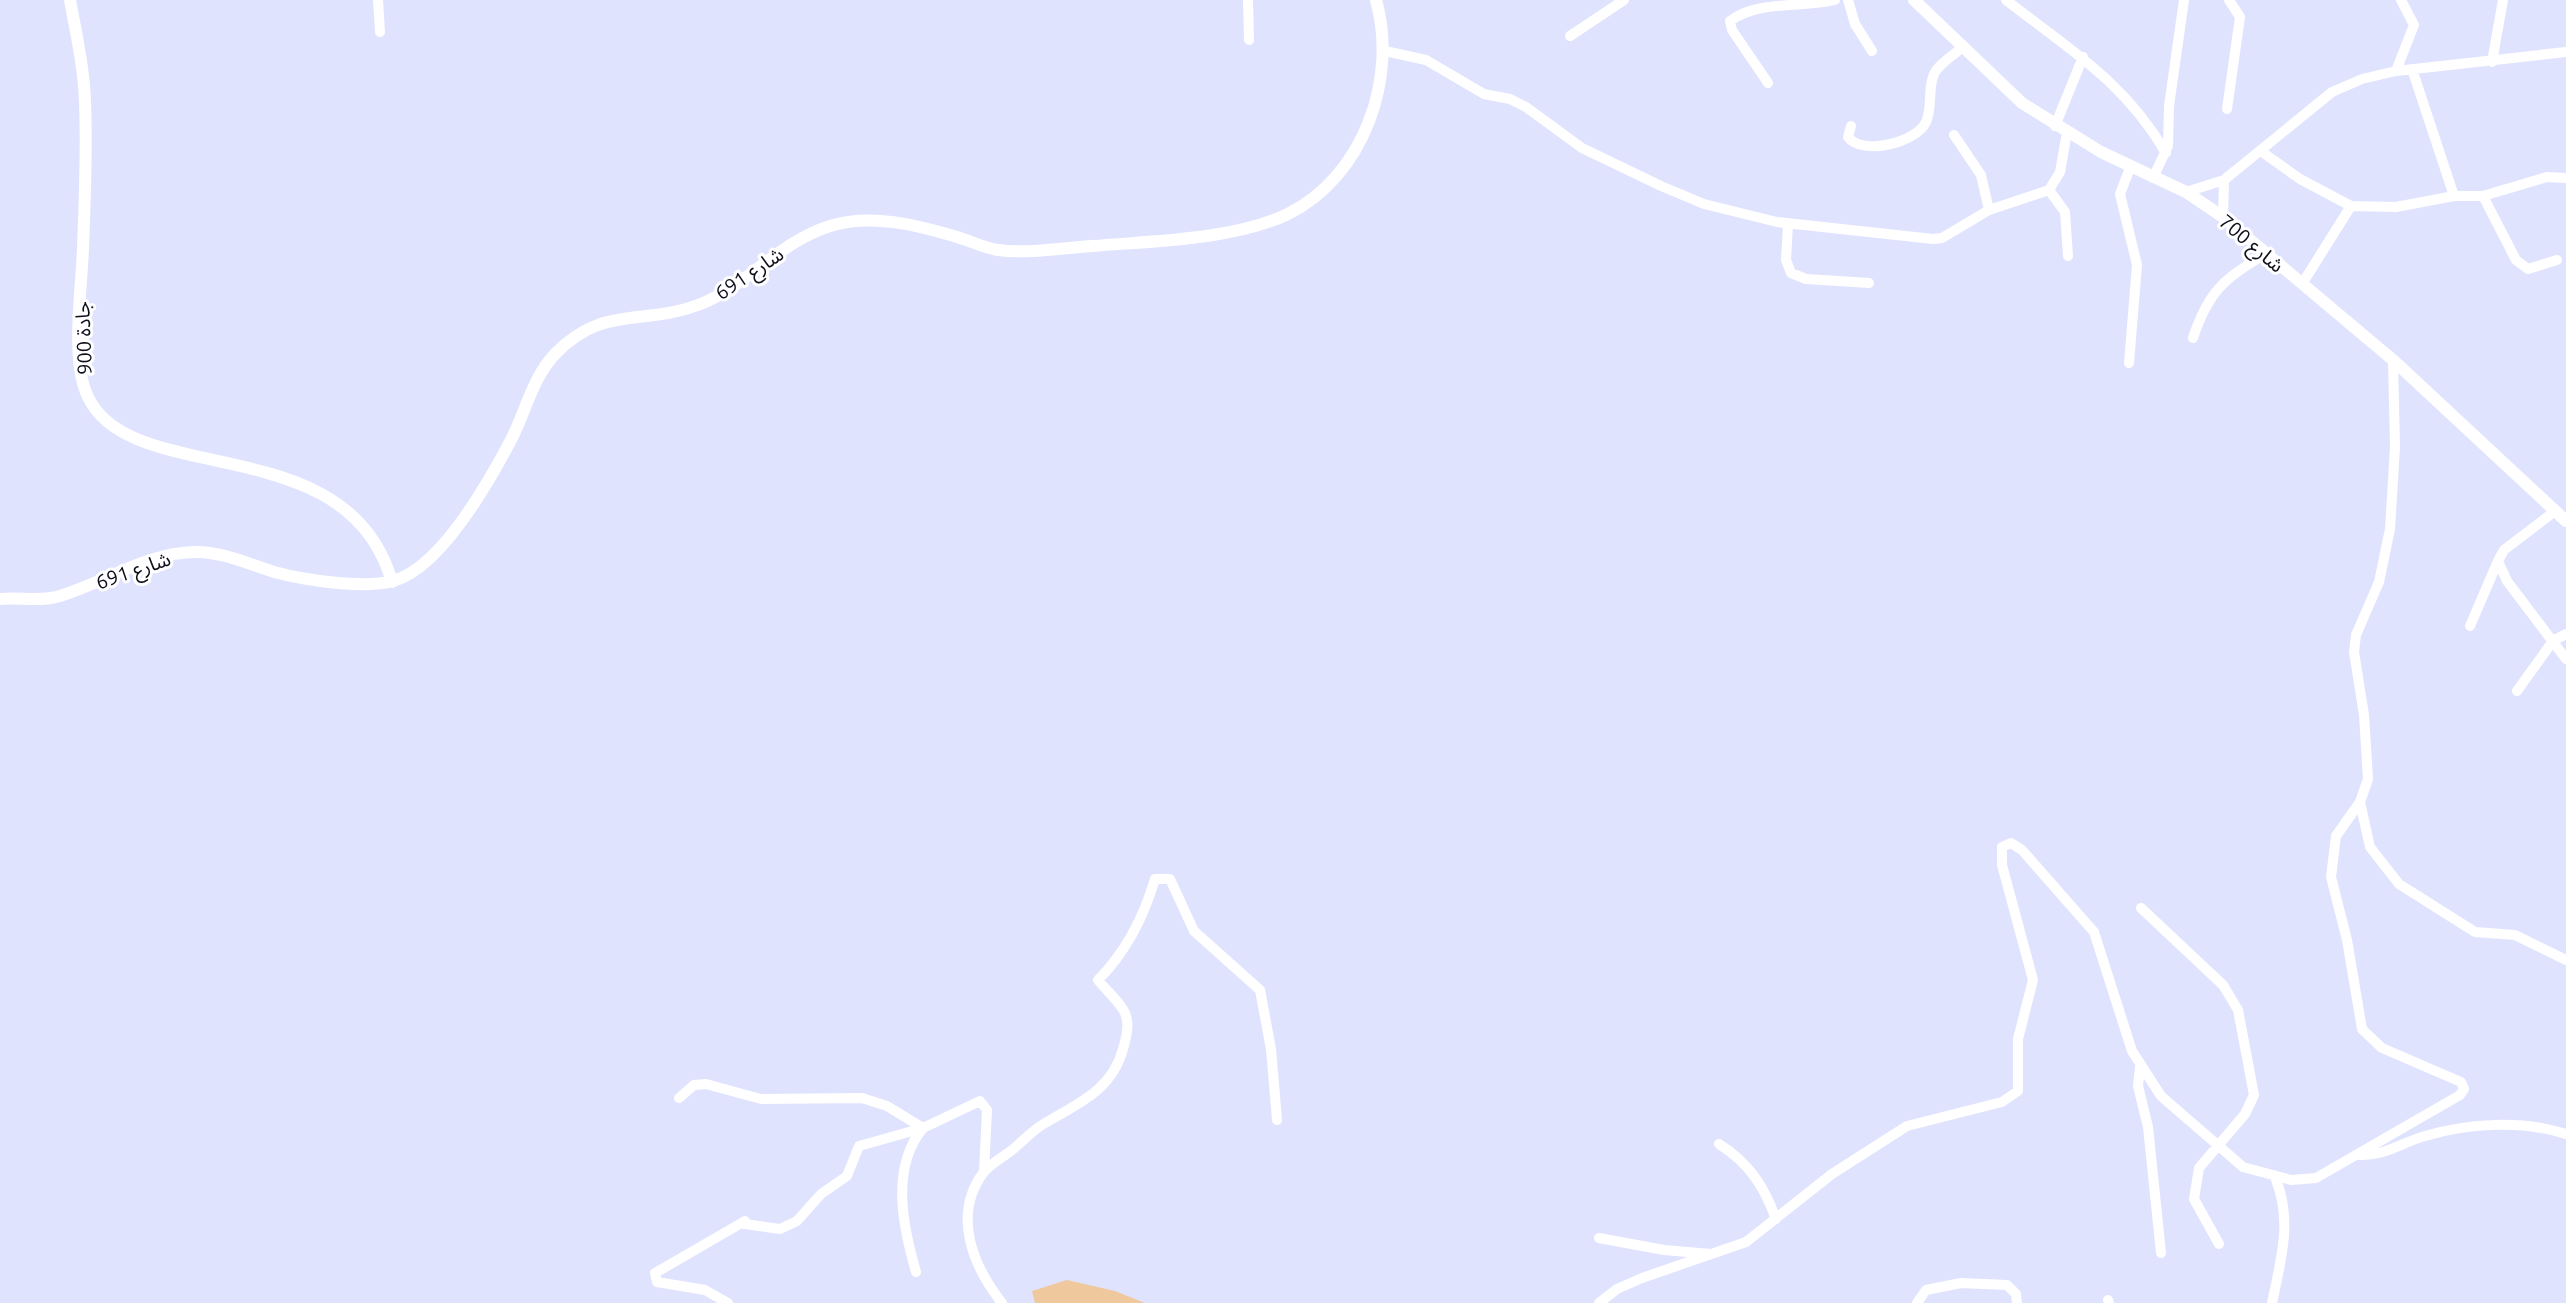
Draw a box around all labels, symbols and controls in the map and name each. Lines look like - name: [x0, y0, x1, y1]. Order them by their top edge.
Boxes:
- street label: شارع 700: [2212, 209, 2289, 280]
- street label: شارع 691: [710, 242, 790, 307]
- street label: جادة 900: [70, 301, 96, 375]
- street label: شارع 691: [93, 547, 175, 597]

